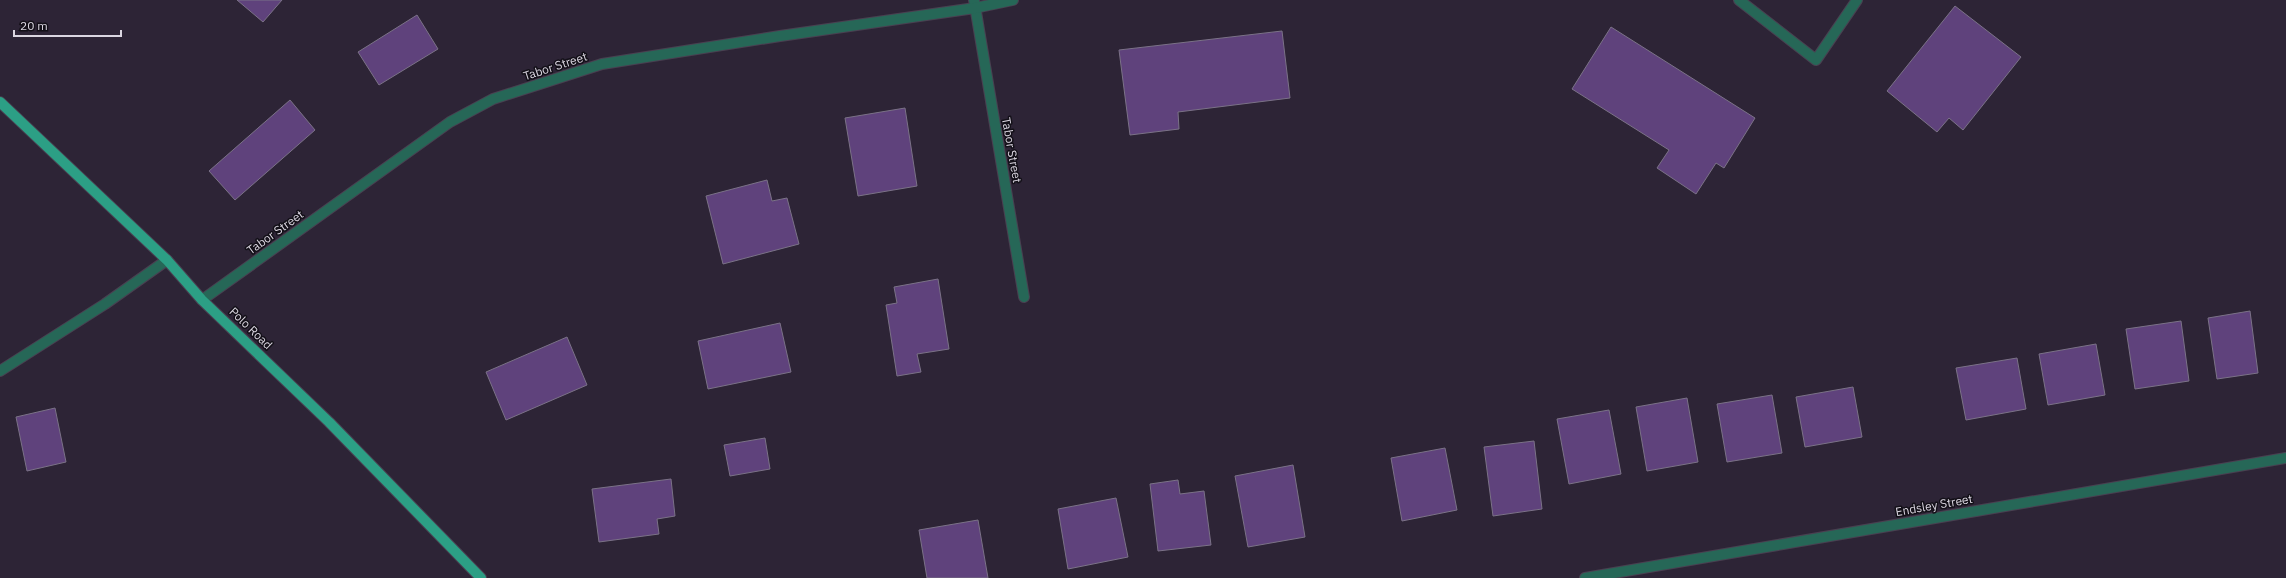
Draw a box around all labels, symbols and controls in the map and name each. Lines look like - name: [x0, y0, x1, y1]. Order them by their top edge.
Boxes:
- scale bar: [14, 12, 121, 38]
- text: 20 m: [20, 18, 48, 33]
- street label: Tabor Street: [521, 49, 589, 83]
- street label: Tabor Street: [999, 116, 1025, 184]
- street label: Tabor Street: [244, 206, 306, 258]
- street label: Polo Road: [226, 304, 276, 352]
- street label: Endsley Street: [1894, 491, 1974, 519]

